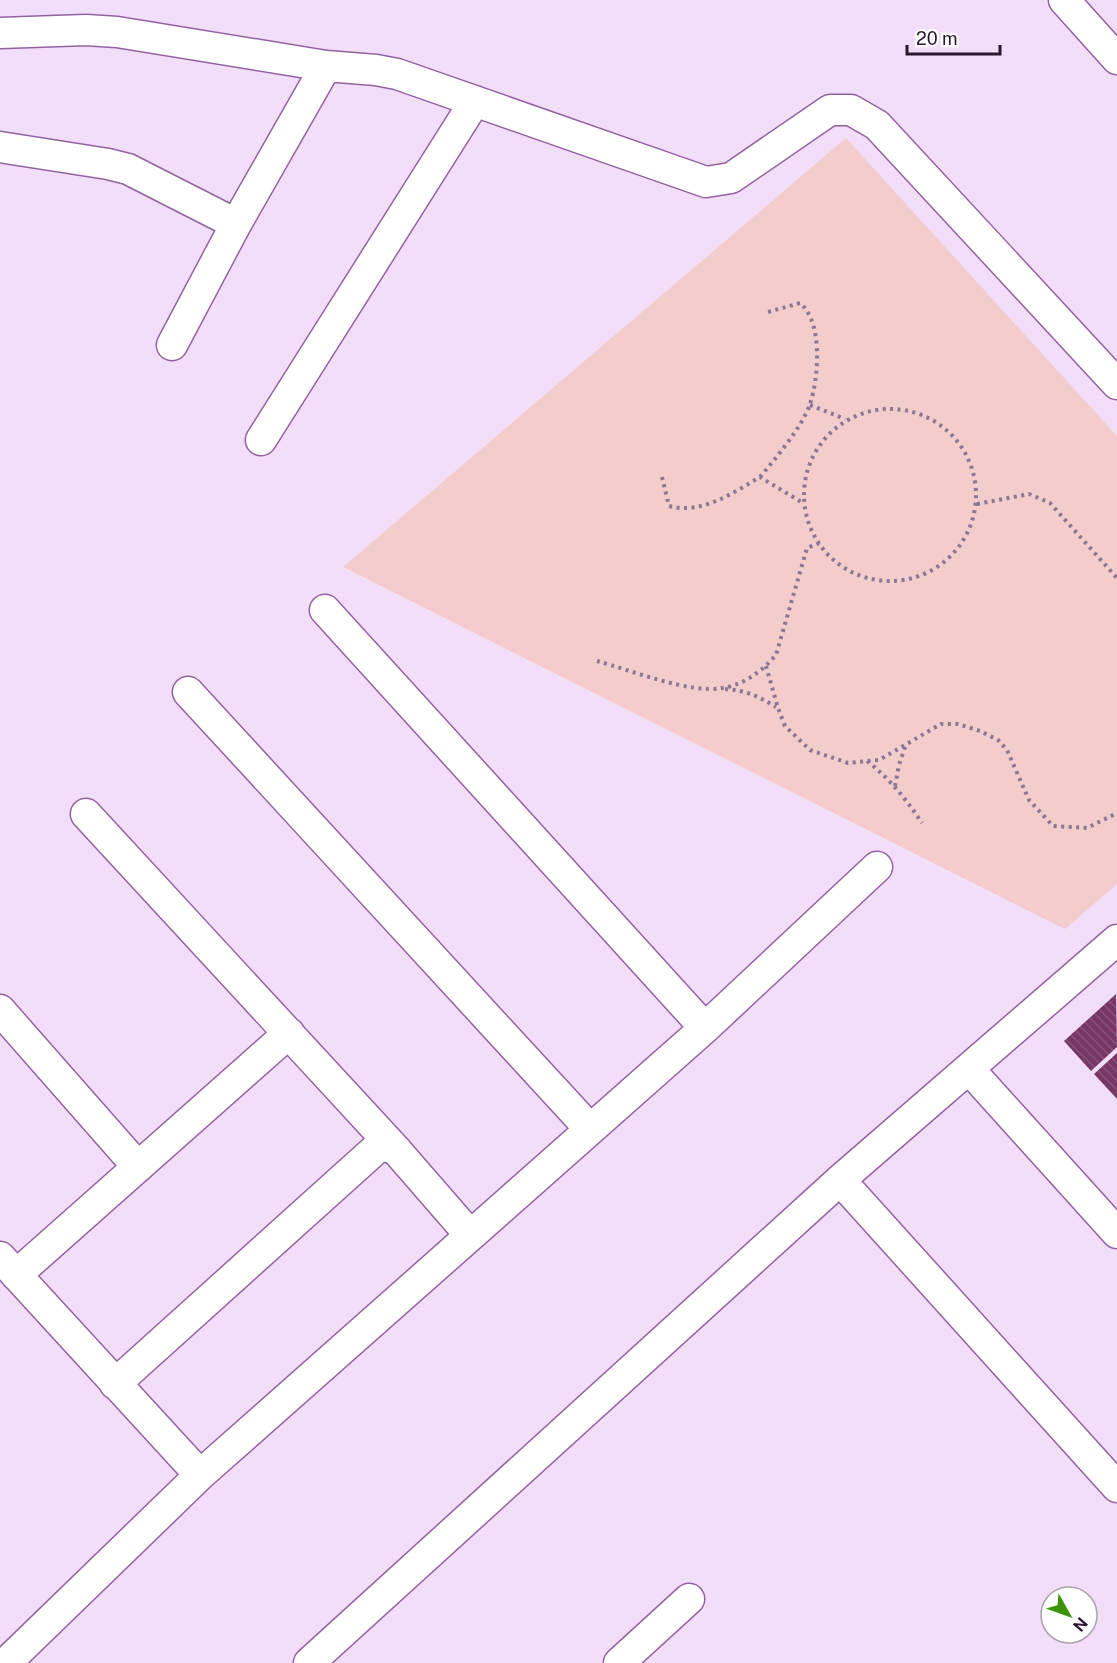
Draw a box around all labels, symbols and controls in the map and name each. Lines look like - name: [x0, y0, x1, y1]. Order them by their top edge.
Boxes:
- scale bar: [907, 18, 1000, 56]
- text: 20 m: [916, 28, 958, 49]
- north arrow: [1039, 1585, 1099, 1645]
- text: N: [1069, 1613, 1091, 1635]

